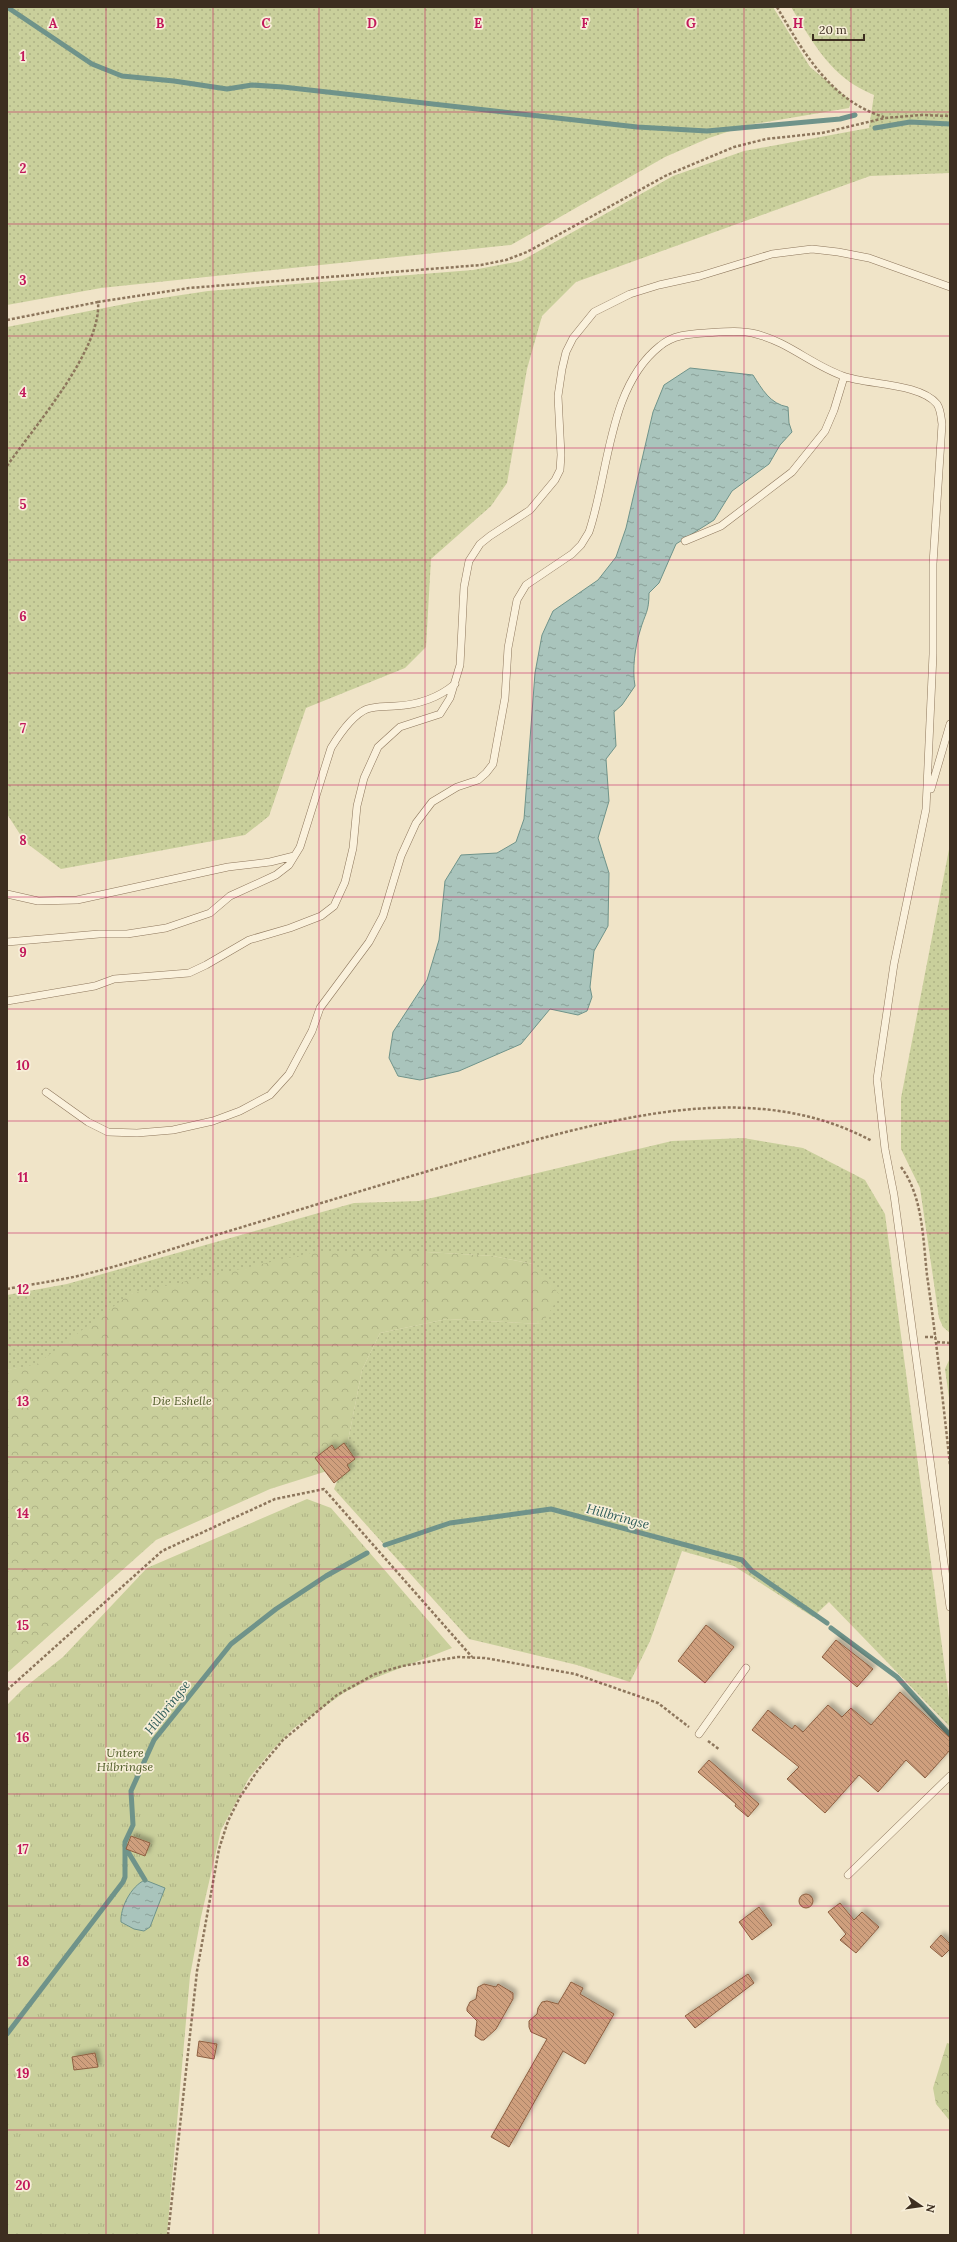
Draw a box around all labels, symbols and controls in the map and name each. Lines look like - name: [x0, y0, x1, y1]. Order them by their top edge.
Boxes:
- text: A: [49, 15, 58, 32]
- text: B: [156, 15, 165, 32]
- text: C: [262, 15, 271, 32]
- text: D: [367, 15, 377, 32]
- text: E: [474, 15, 482, 32]
- text: F: [581, 15, 589, 32]
- text: G: [686, 15, 696, 32]
- text: H: [793, 15, 803, 32]
- scale bar: [813, 16, 864, 42]
- text: 20 m: [819, 22, 847, 37]
- text: 1: [20, 48, 26, 65]
- text: 2: [20, 160, 27, 177]
- text: 3: [19, 272, 27, 289]
- text: 4: [19, 384, 27, 401]
- text: 5: [19, 496, 27, 513]
- text: 6: [19, 608, 27, 625]
- text: 7: [20, 720, 26, 737]
- text: 8: [19, 832, 27, 849]
- text: 9: [19, 944, 27, 961]
- text: 10: [16, 1057, 30, 1074]
- text: 11: [18, 1169, 28, 1186]
- text: 12: [17, 1281, 29, 1298]
- text: 13: [17, 1393, 29, 1410]
- park label: Die Eshelle: [152, 1393, 212, 1408]
- water label: Hillbringse: [584, 1500, 651, 1533]
- text: 14: [17, 1505, 29, 1522]
- text: 15: [17, 1617, 29, 1634]
- water label: Hillbringse: [141, 1677, 194, 1738]
- text: 16: [17, 1729, 29, 1746]
- park label: Untere Hilbringse: [97, 1745, 153, 1774]
- text: 17: [17, 1841, 29, 1858]
- text: 18: [17, 1953, 29, 1970]
- text: 19: [17, 2065, 29, 2082]
- text: 20: [15, 2177, 31, 2194]
- north arrow: [901, 2186, 941, 2226]
- text: N: [923, 2203, 939, 2214]

